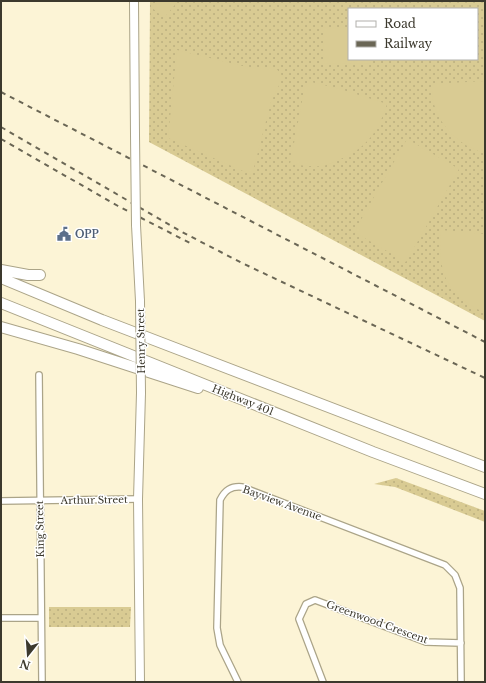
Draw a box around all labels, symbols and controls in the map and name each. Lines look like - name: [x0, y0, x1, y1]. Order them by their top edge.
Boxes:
- legend: [348, 8, 478, 60]
- text: Road: [384, 16, 416, 31]
- text: Railway: [384, 36, 433, 51]
- public building icon: OPP: [56, 226, 72, 242]
- place label: OPP: [75, 228, 99, 241]
- street label: Henry Street: [134, 308, 148, 374]
- street label: Highway 401: [210, 382, 276, 418]
- street label: Bayview Avenue: [241, 483, 324, 523]
- street label: Arthur Street: [59, 493, 128, 507]
- street label: King Street: [33, 500, 47, 558]
- street label: Greenwood Crescent: [324, 598, 430, 647]
- north arrow: [8, 635, 48, 675]
- text: N: [17, 656, 32, 673]

